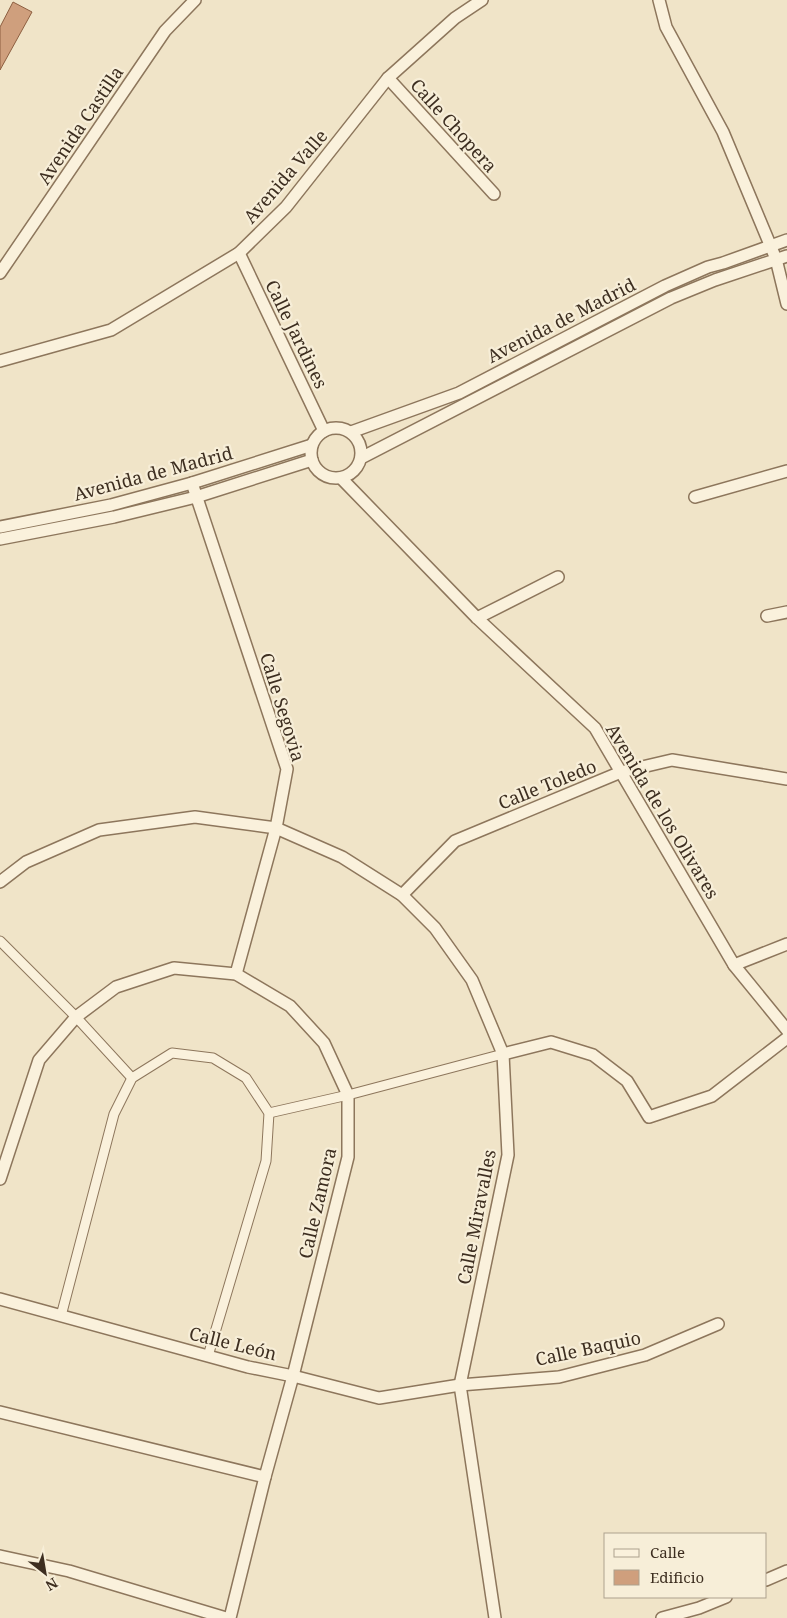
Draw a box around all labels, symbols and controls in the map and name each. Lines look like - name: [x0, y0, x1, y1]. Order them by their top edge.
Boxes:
- street label: Avenida Castilla: [32, 61, 128, 189]
- street label: Calle Chopera: [405, 73, 503, 177]
- street label: Avenida Valle: [238, 124, 332, 228]
- street label: Avenida de Madrid: [483, 272, 639, 368]
- street label: Calle Jardines: [260, 276, 334, 392]
- street label: Avenida de Madrid: [71, 440, 235, 506]
- street label: Calle Segovia: [255, 650, 311, 764]
- street label: Avenida de los Olivares: [601, 719, 725, 903]
- street label: Calle Toledo: [494, 753, 600, 815]
- street label: Calle Zamora: [293, 1145, 341, 1261]
- street label: Calle Miravalles: [451, 1147, 501, 1287]
- street label: Calle León: [187, 1321, 280, 1366]
- street label: Calle Baquio: [533, 1325, 643, 1371]
- legend: [604, 1533, 767, 1598]
- text: Calle: [650, 1542, 685, 1562]
- north arrow: [20, 1548, 70, 1598]
- text: Edificio: [650, 1567, 704, 1587]
- text: N: [42, 1574, 62, 1596]

